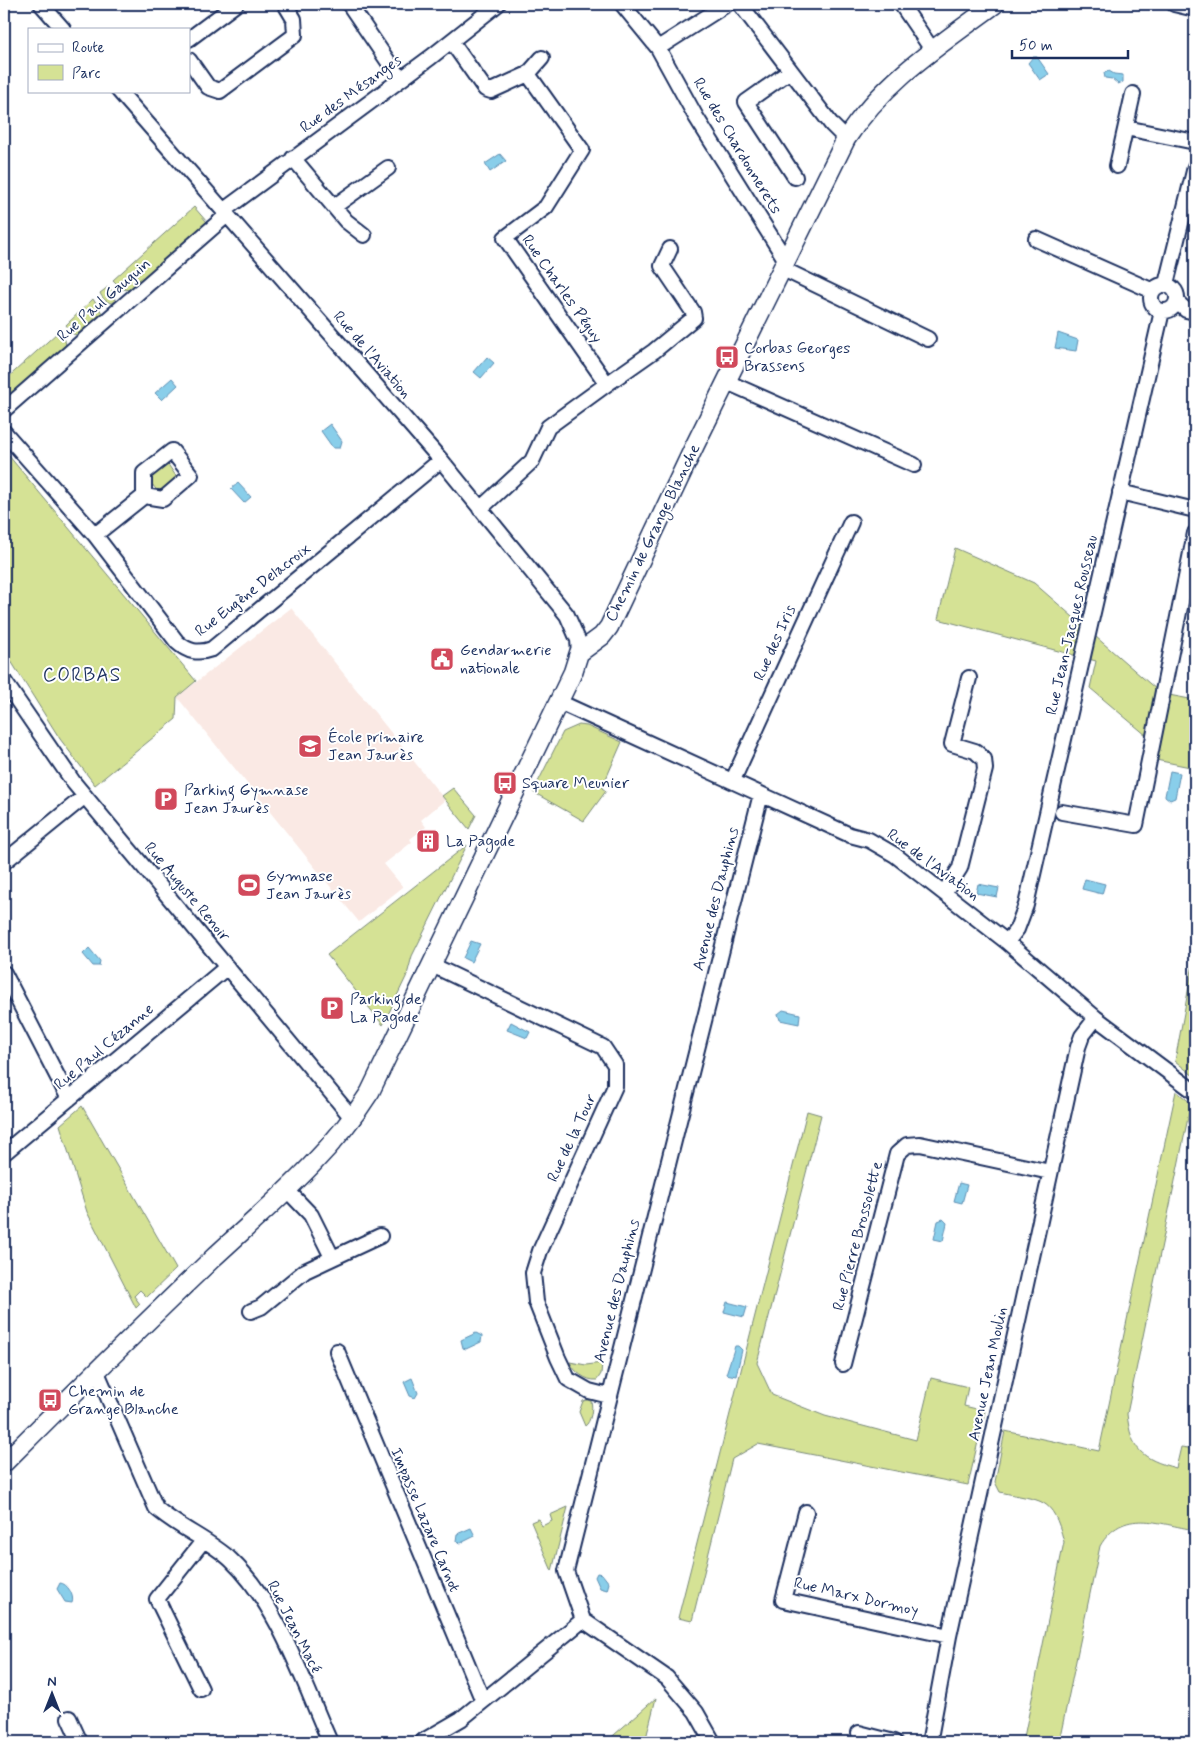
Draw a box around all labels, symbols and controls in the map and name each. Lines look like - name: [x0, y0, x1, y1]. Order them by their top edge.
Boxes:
- legend: [28, 28, 190, 92]
- scale bar: [1012, 28, 1128, 60]
- text: 50 m: [1019, 36, 1053, 56]
- text: Route: [72, 38, 105, 58]
- street label: Rue des Mésanges: [296, 50, 407, 139]
- text: Parc: [72, 64, 100, 84]
- street label: Rue des Chardonnerets: [688, 74, 786, 218]
- street label: Rue Charles Péguy: [517, 231, 607, 347]
- street label: Rue Paul Gauguin: [53, 253, 155, 347]
- street label: Rue de l'Aviation: [328, 307, 416, 403]
- place label: Corbas Georges Brassens: [744, 338, 850, 377]
- bus stop icon: Corbas Georges Brassens: [714, 344, 740, 370]
- street label: Chemin de Grange Blanche: [601, 441, 706, 626]
- street label: Rue Jean-Jacques Rousseau: [1041, 533, 1103, 717]
- street label: Rue Eugène Delacroix: [191, 538, 315, 642]
- street label: Rue des Iris: [749, 602, 801, 684]
- place label: Gendarmerie nationale: [460, 640, 551, 679]
- public building icon: Gendarmerie nationale: [429, 646, 455, 672]
- district label: CORBAS: [43, 663, 121, 688]
- place label: École primaire Jean Jaurès: [328, 727, 425, 766]
- school or university icon: École primaire Jean Jaurès: [297, 733, 323, 759]
- bus stop icon: Square Meunier: [492, 770, 518, 796]
- place label: Square Meunier: [522, 773, 630, 794]
- place label: Parking Gymnase Jean Jaurès: [184, 780, 308, 819]
- parking icon: Parking Gymnase Jean Jaurès: [153, 786, 179, 812]
- street label: Rue de l'Aviation: [882, 824, 984, 906]
- street label: Avenue des Dauphins: [688, 825, 744, 973]
- building icon: La Pagode: [415, 828, 441, 854]
- place label: La Pagode: [446, 831, 515, 853]
- street label: Rue Auguste Renoir: [139, 838, 235, 947]
- place label: Gymnase Jean Jaurès: [266, 866, 351, 905]
- sports icon: Gymnase Jean Jaurès: [236, 872, 262, 898]
- place label: Parking de La Pagode: [350, 989, 422, 1029]
- parking icon: Parking de La Pagode: [319, 995, 345, 1021]
- street label: Rue Paul Cézanne: [50, 999, 158, 1095]
- street label: Rue de la Tour: [542, 1090, 602, 1186]
- street label: Rue Pierre Brossolette: [828, 1159, 888, 1313]
- street label: Avenue des Dauphins: [589, 1217, 645, 1365]
- street label: Avenue Jean Moulin: [964, 1305, 1012, 1443]
- place label: Chemin de Grange Blanche: [68, 1381, 179, 1420]
- bus stop icon: Chemin de Grange Blanche: [37, 1387, 63, 1413]
- street label: Impasse Lazare Carnot: [385, 1445, 465, 1595]
- street label: Rue Marx Dormoy: [792, 1572, 920, 1622]
- street label: Rue Jean Macé: [262, 1577, 326, 1677]
- north arrow: [28, 1668, 78, 1718]
- text: N: [47, 1673, 57, 1691]

